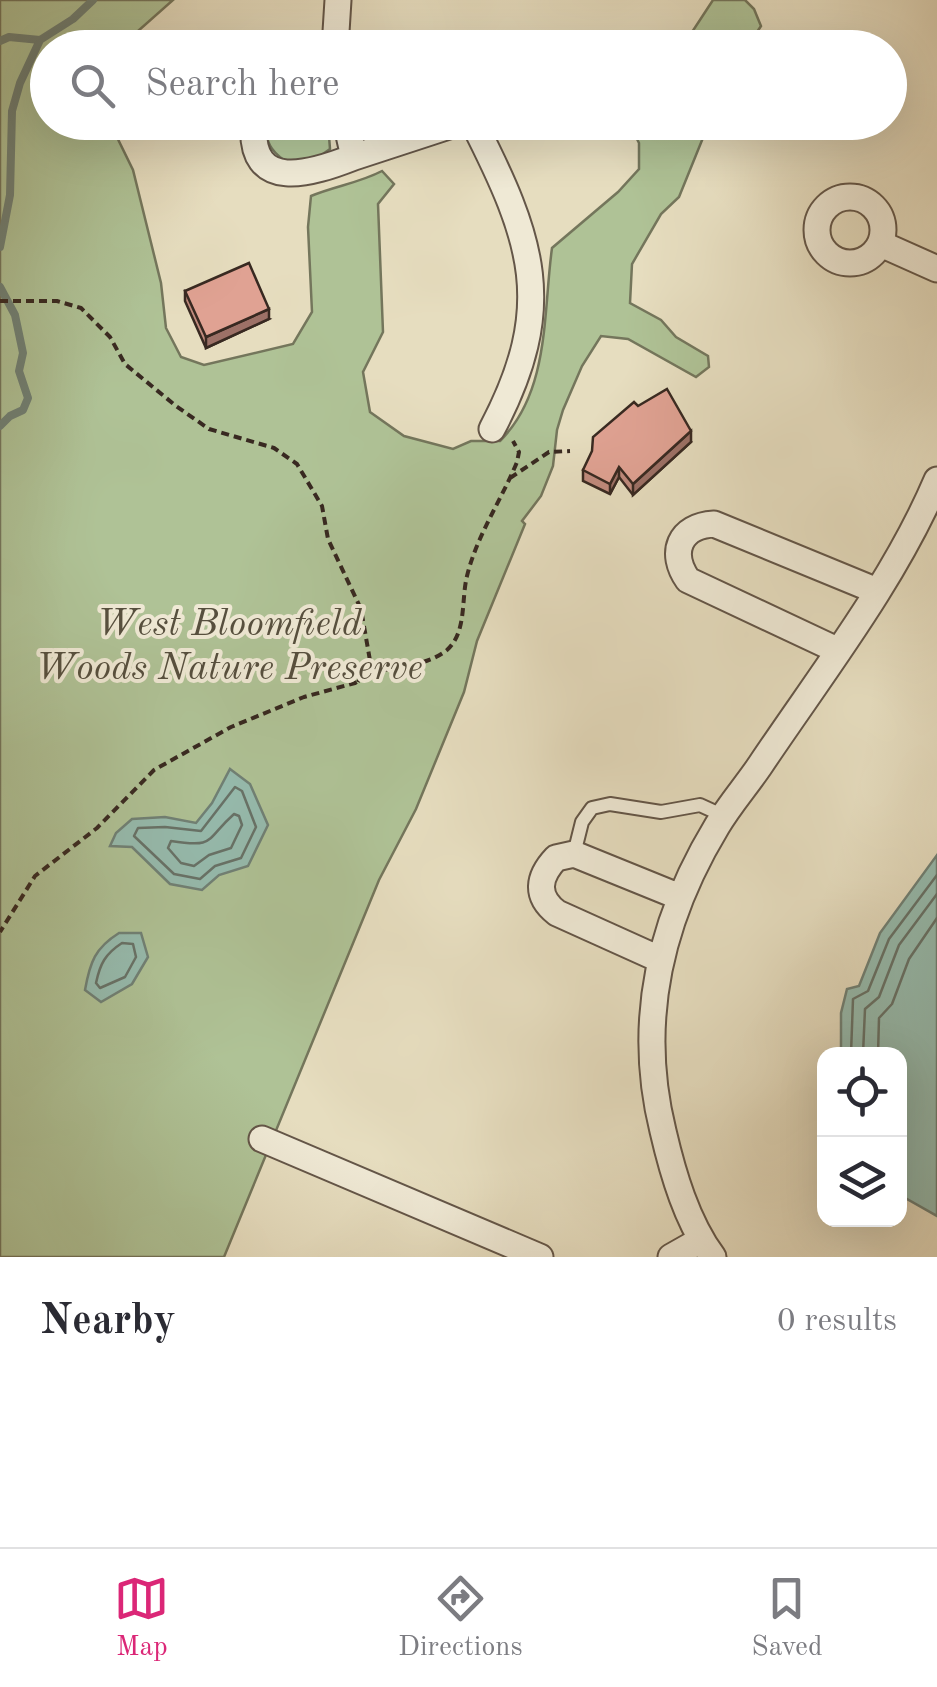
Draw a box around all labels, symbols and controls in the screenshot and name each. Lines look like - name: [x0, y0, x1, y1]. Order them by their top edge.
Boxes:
- search box: [30, 30, 907, 140]
- icon: search: [65, 58, 120, 113]
- text: Search here: [145, 66, 340, 104]
- park label: West Bloomfield Woods Nature Preserve: [35, 606, 423, 688]
- map controls: [817, 1047, 907, 1227]
- button: locate: [817, 1047, 907, 1137]
- button: layers: [817, 1137, 907, 1227]
- text: Nearby: [40, 1301, 176, 1343]
- text: 0 results: [777, 1306, 897, 1338]
- tab: Map: [114, 1571, 169, 1666]
- tab: Directions: [398, 1571, 523, 1666]
- tab: Saved: [751, 1571, 823, 1666]

